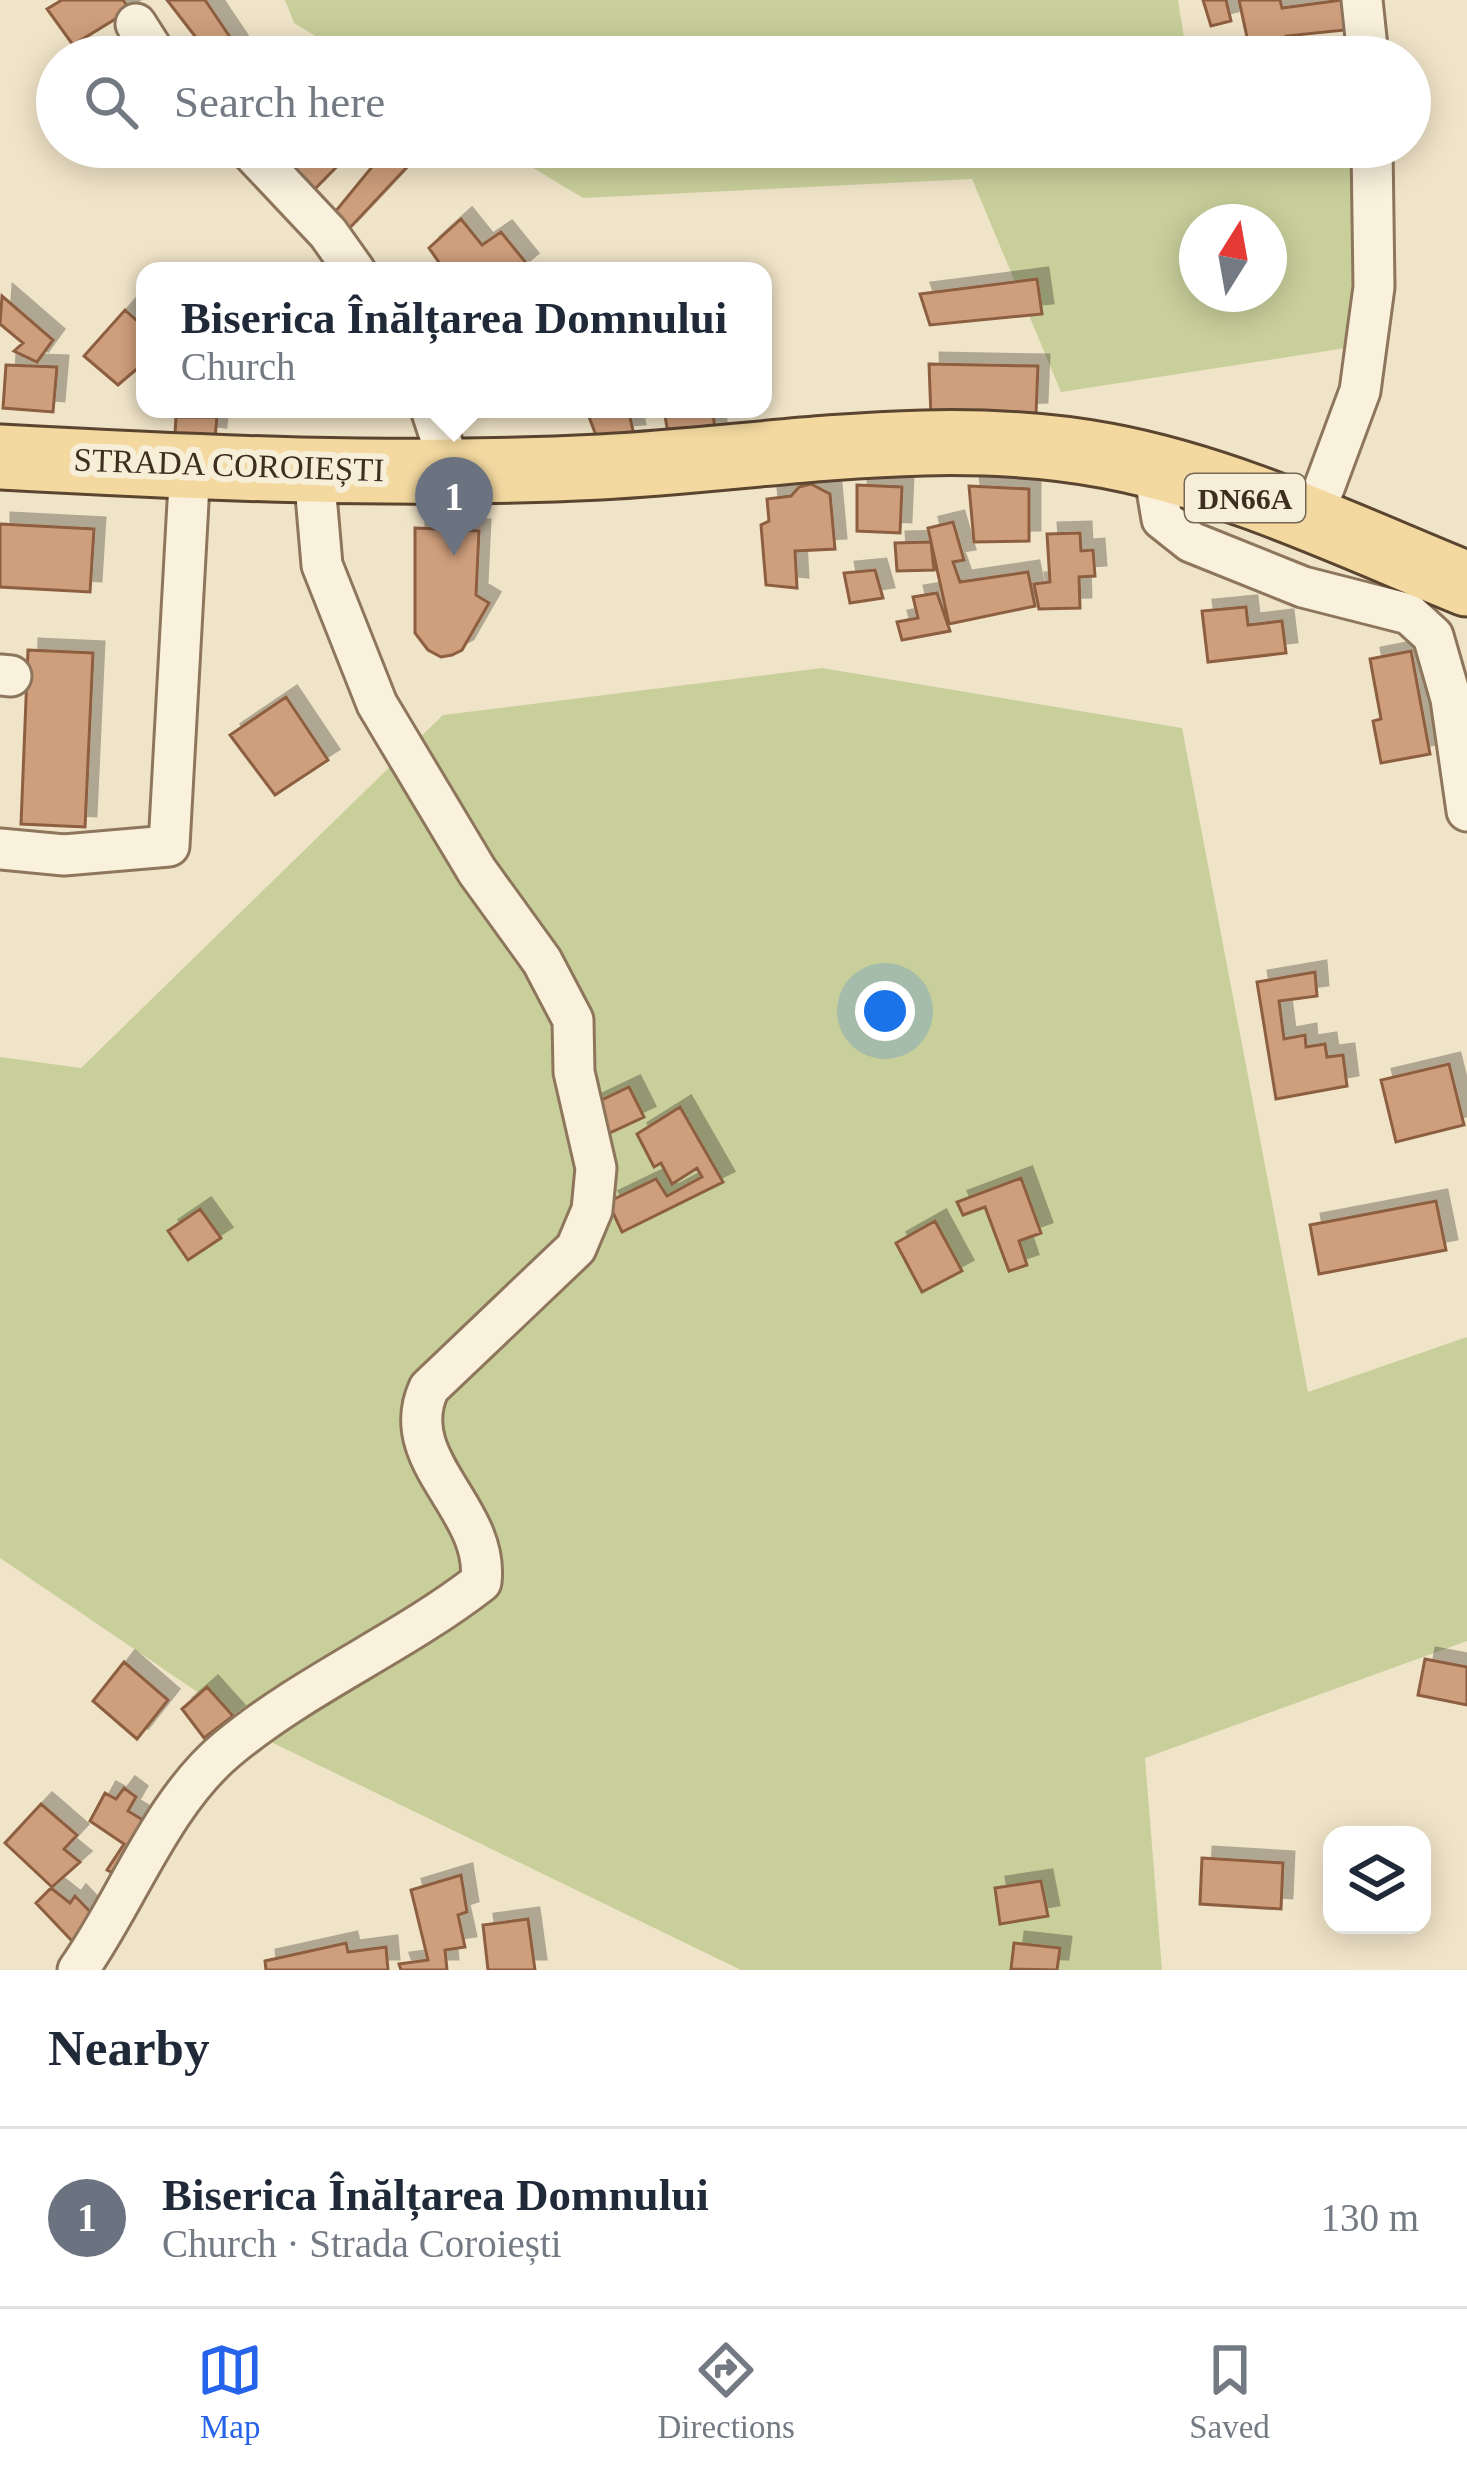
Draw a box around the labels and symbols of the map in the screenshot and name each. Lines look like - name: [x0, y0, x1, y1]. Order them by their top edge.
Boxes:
- north arrow: [1179, 204, 1287, 312]
- street label: STRADA COROIEȘTI: [73, 442, 385, 489]
- pin: 1: [415, 457, 493, 556]
- road number: DN66A: [1185, 474, 1305, 522]
- your location: [855, 981, 915, 1041]

